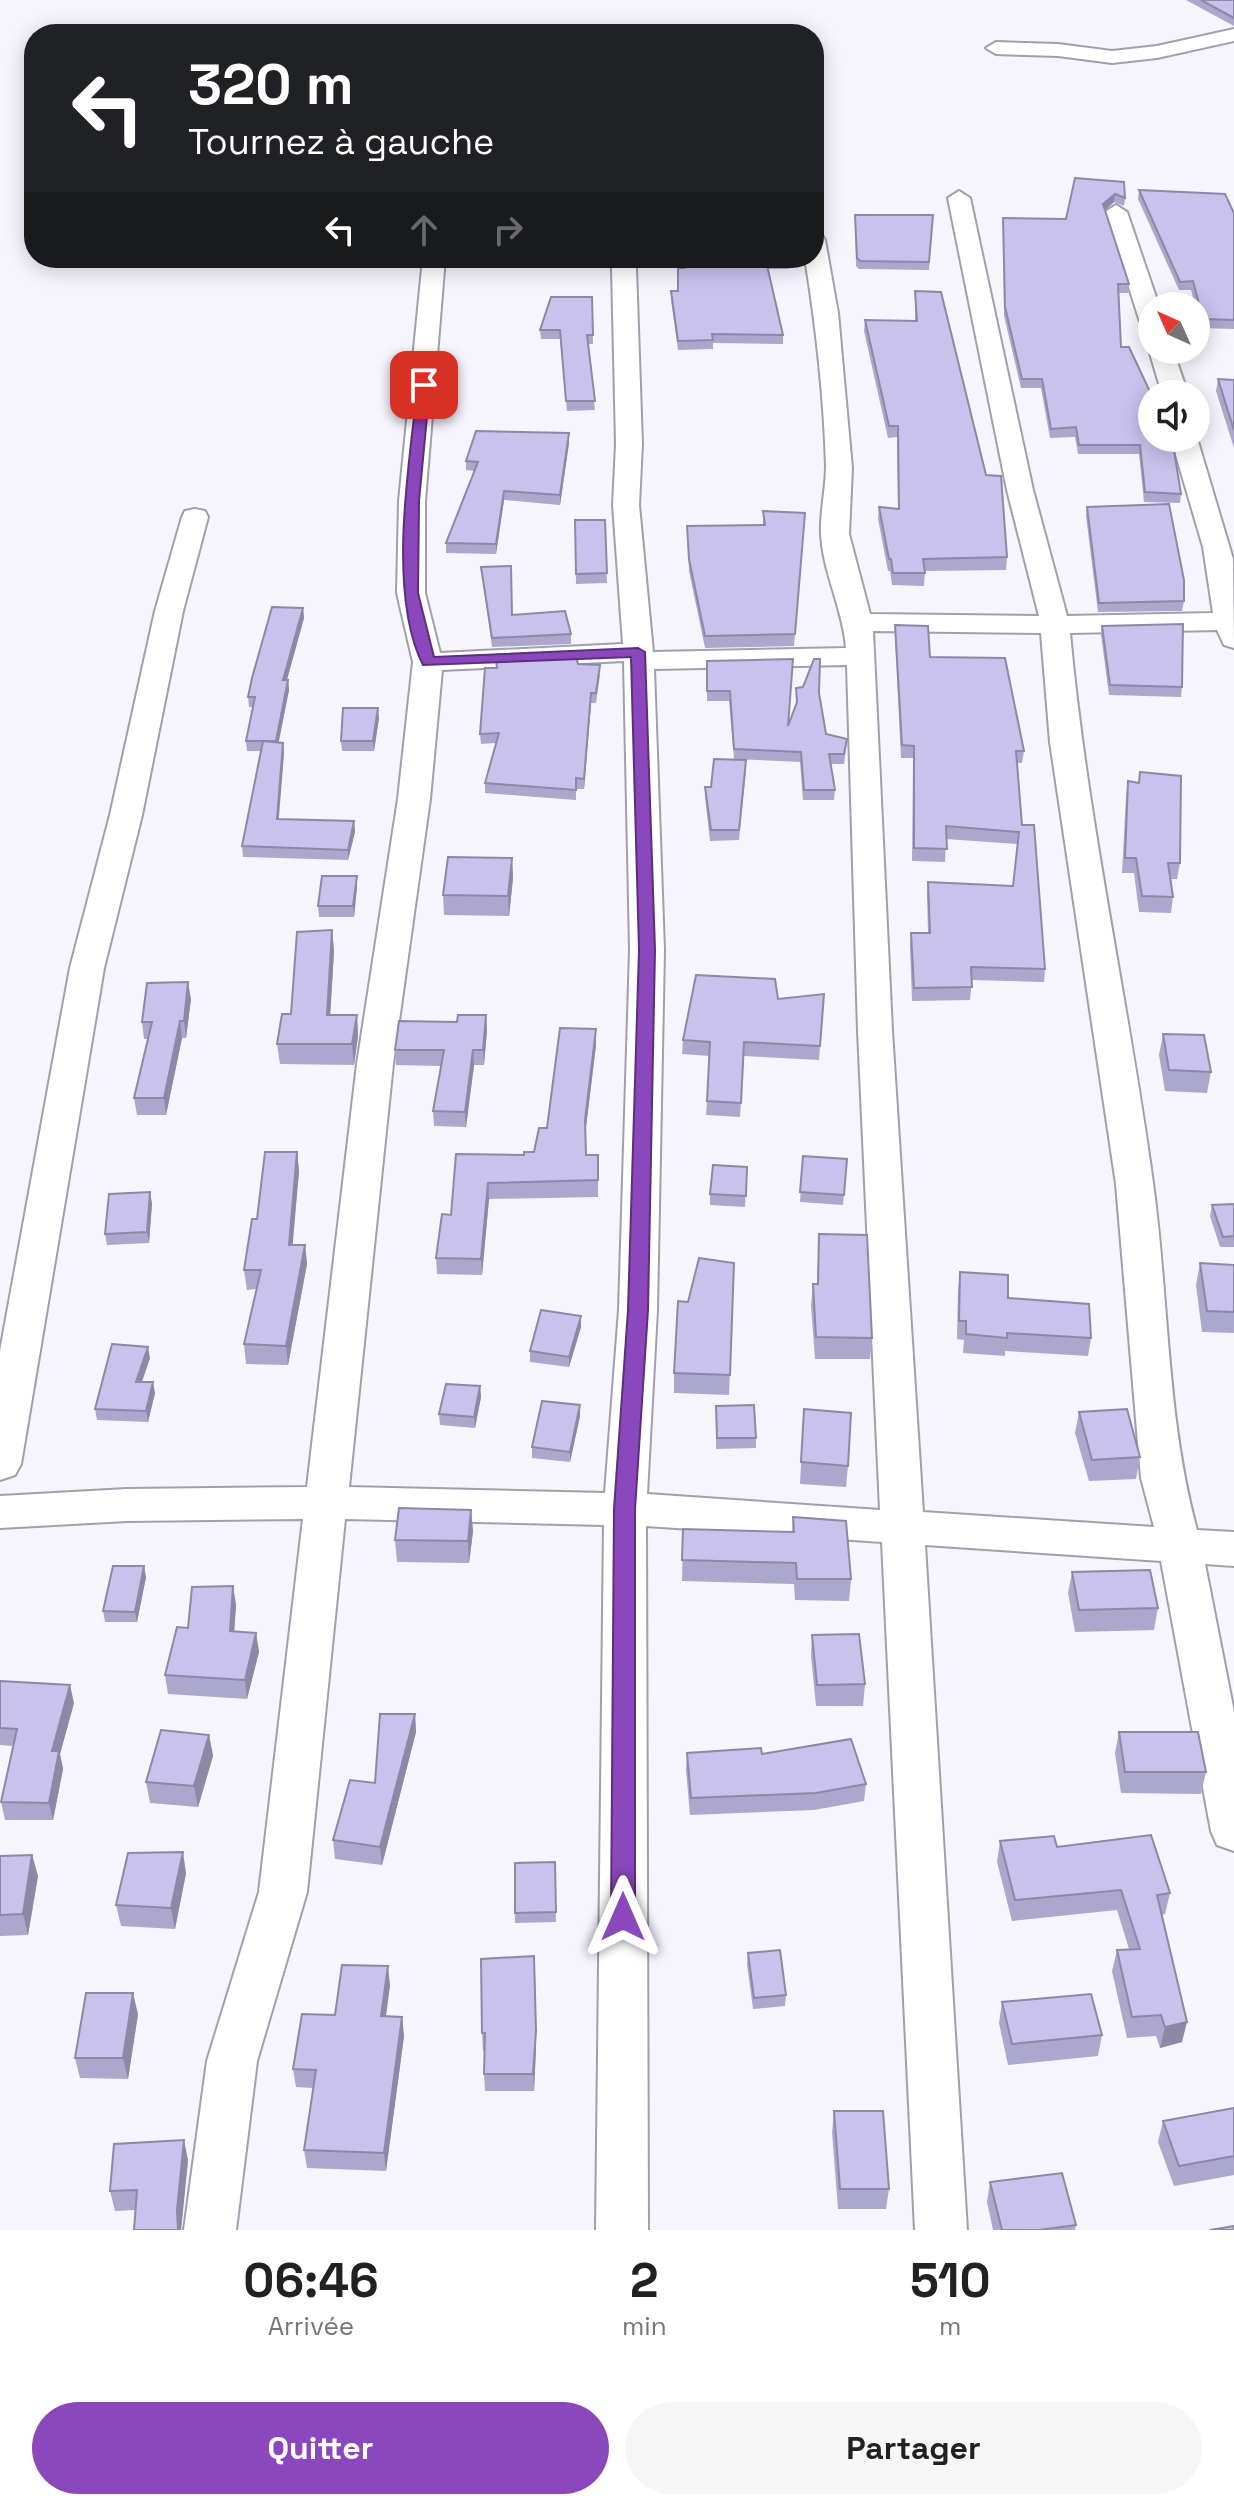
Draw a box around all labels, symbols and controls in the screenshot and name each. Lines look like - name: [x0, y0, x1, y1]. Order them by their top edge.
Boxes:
- text: 320 m: [188, 49, 354, 120]
- icon: left: [56, 56, 160, 160]
- text: Tournez à gauche: [188, 119, 494, 165]
- icon: left: [318, 208, 362, 252]
- icon: ahead: [402, 208, 446, 252]
- icon: right: [486, 208, 530, 252]
- north arrow: [1138, 292, 1210, 364]
- map controls: [1138, 292, 1210, 452]
- pin: [390, 351, 458, 419]
- icon: arrive: [402, 363, 446, 407]
- button: sound: [1138, 380, 1210, 452]
- position arrow: [581, 1875, 665, 1959]
- text: 06:46: [243, 2250, 379, 2311]
- text: 2: [630, 2250, 659, 2311]
- text: 510: [910, 2250, 991, 2311]
- text: Arrivée: [268, 2309, 354, 2343]
- text: min: [622, 2309, 667, 2343]
- text: m: [939, 2309, 961, 2343]
- button: Quitter: [32, 2402, 609, 2494]
- button: Partager: [625, 2402, 1202, 2494]

